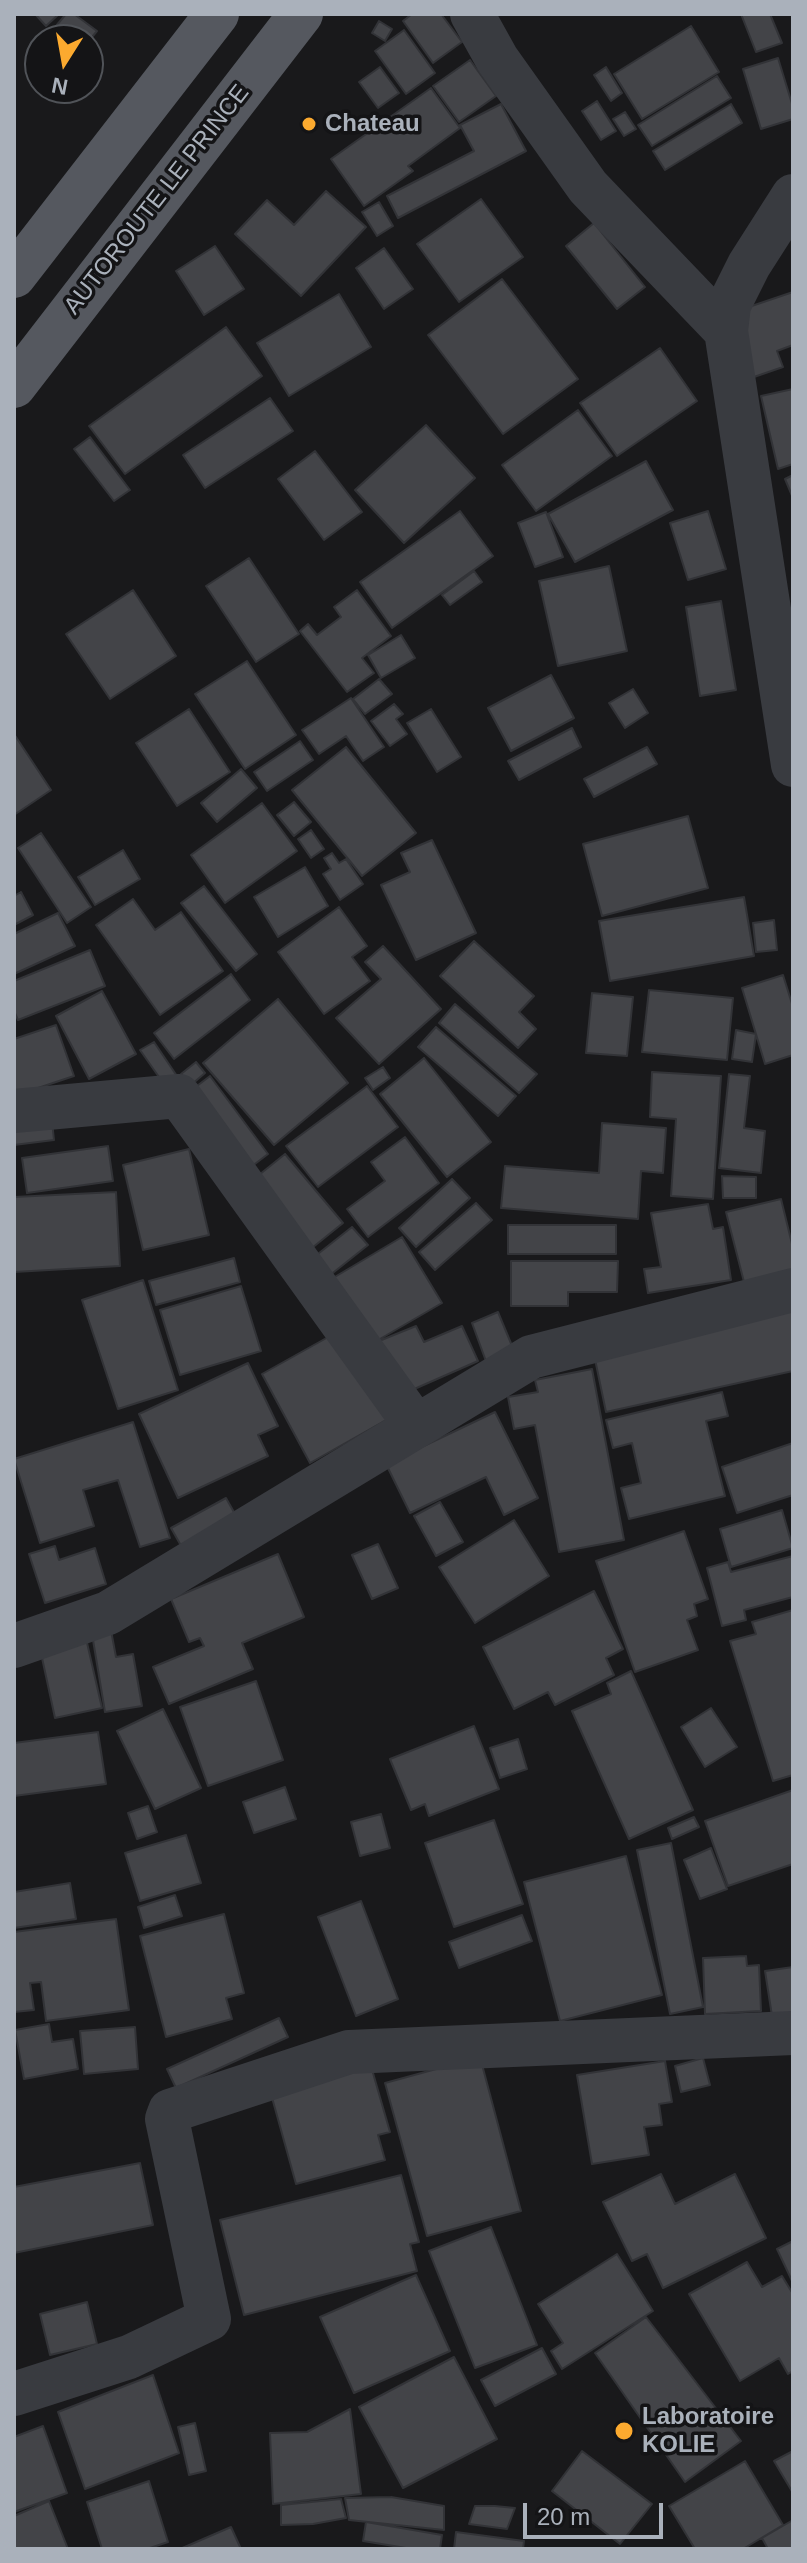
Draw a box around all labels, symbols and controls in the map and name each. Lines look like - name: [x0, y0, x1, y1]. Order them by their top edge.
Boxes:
- north arrow: [24, 24, 104, 104]
- street label: AUTOROUTE LE PRINCE: [58, 79, 256, 321]
- place label: Chateau: [325, 110, 420, 138]
- marker: Chateau: [300, 115, 318, 133]
- place label: Laboratoire KOLIE: [642, 2403, 774, 2459]
- marker: Laboratoire KOLIE: [613, 2420, 635, 2442]
- scale bar: [527, 2487, 667, 2537]
- text: 20 m: [537, 2503, 590, 2530]

